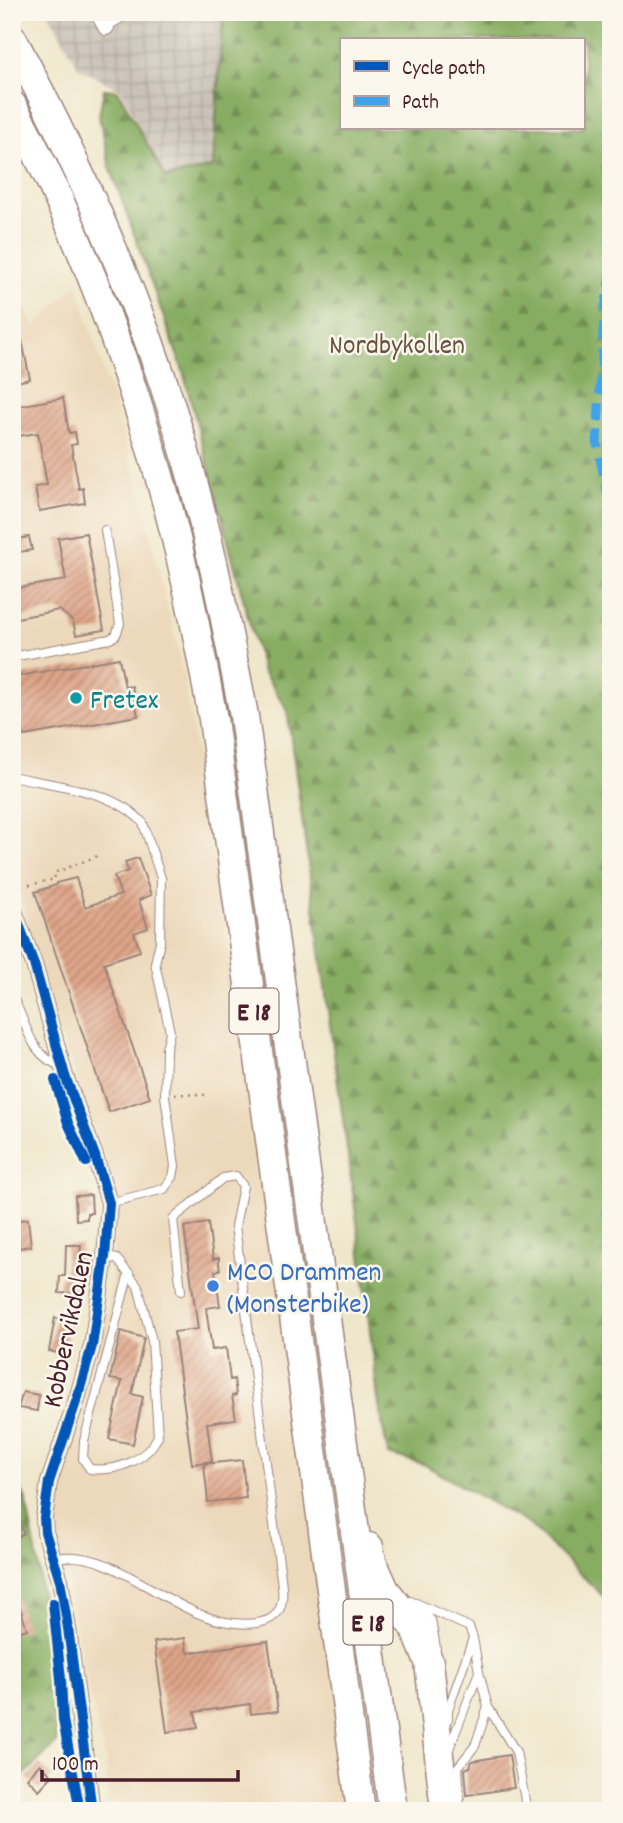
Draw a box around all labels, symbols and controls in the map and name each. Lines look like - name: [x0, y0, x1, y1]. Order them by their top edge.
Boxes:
- legend: [340, 38, 584, 130]
- text: Cycle path: [402, 55, 485, 85]
- text: Path: [402, 89, 439, 119]
- park label: Nordbykollen: [329, 328, 465, 368]
- place label: Fretex: [90, 683, 158, 723]
- marker: Fretex: [68, 690, 84, 706]
- road number: E 18: [230, 988, 278, 1034]
- street label: Kobbervikdalen: [35, 1248, 107, 1412]
- place label: MCO Drammen (Monsterbike): [227, 1255, 381, 1327]
- marker: MCO Drammen (Monsterbike): [205, 1278, 221, 1294]
- road number: E 18: [344, 1600, 392, 1644]
- scale bar: [42, 1739, 238, 1783]
- text: 100 m: [52, 1751, 99, 1781]

